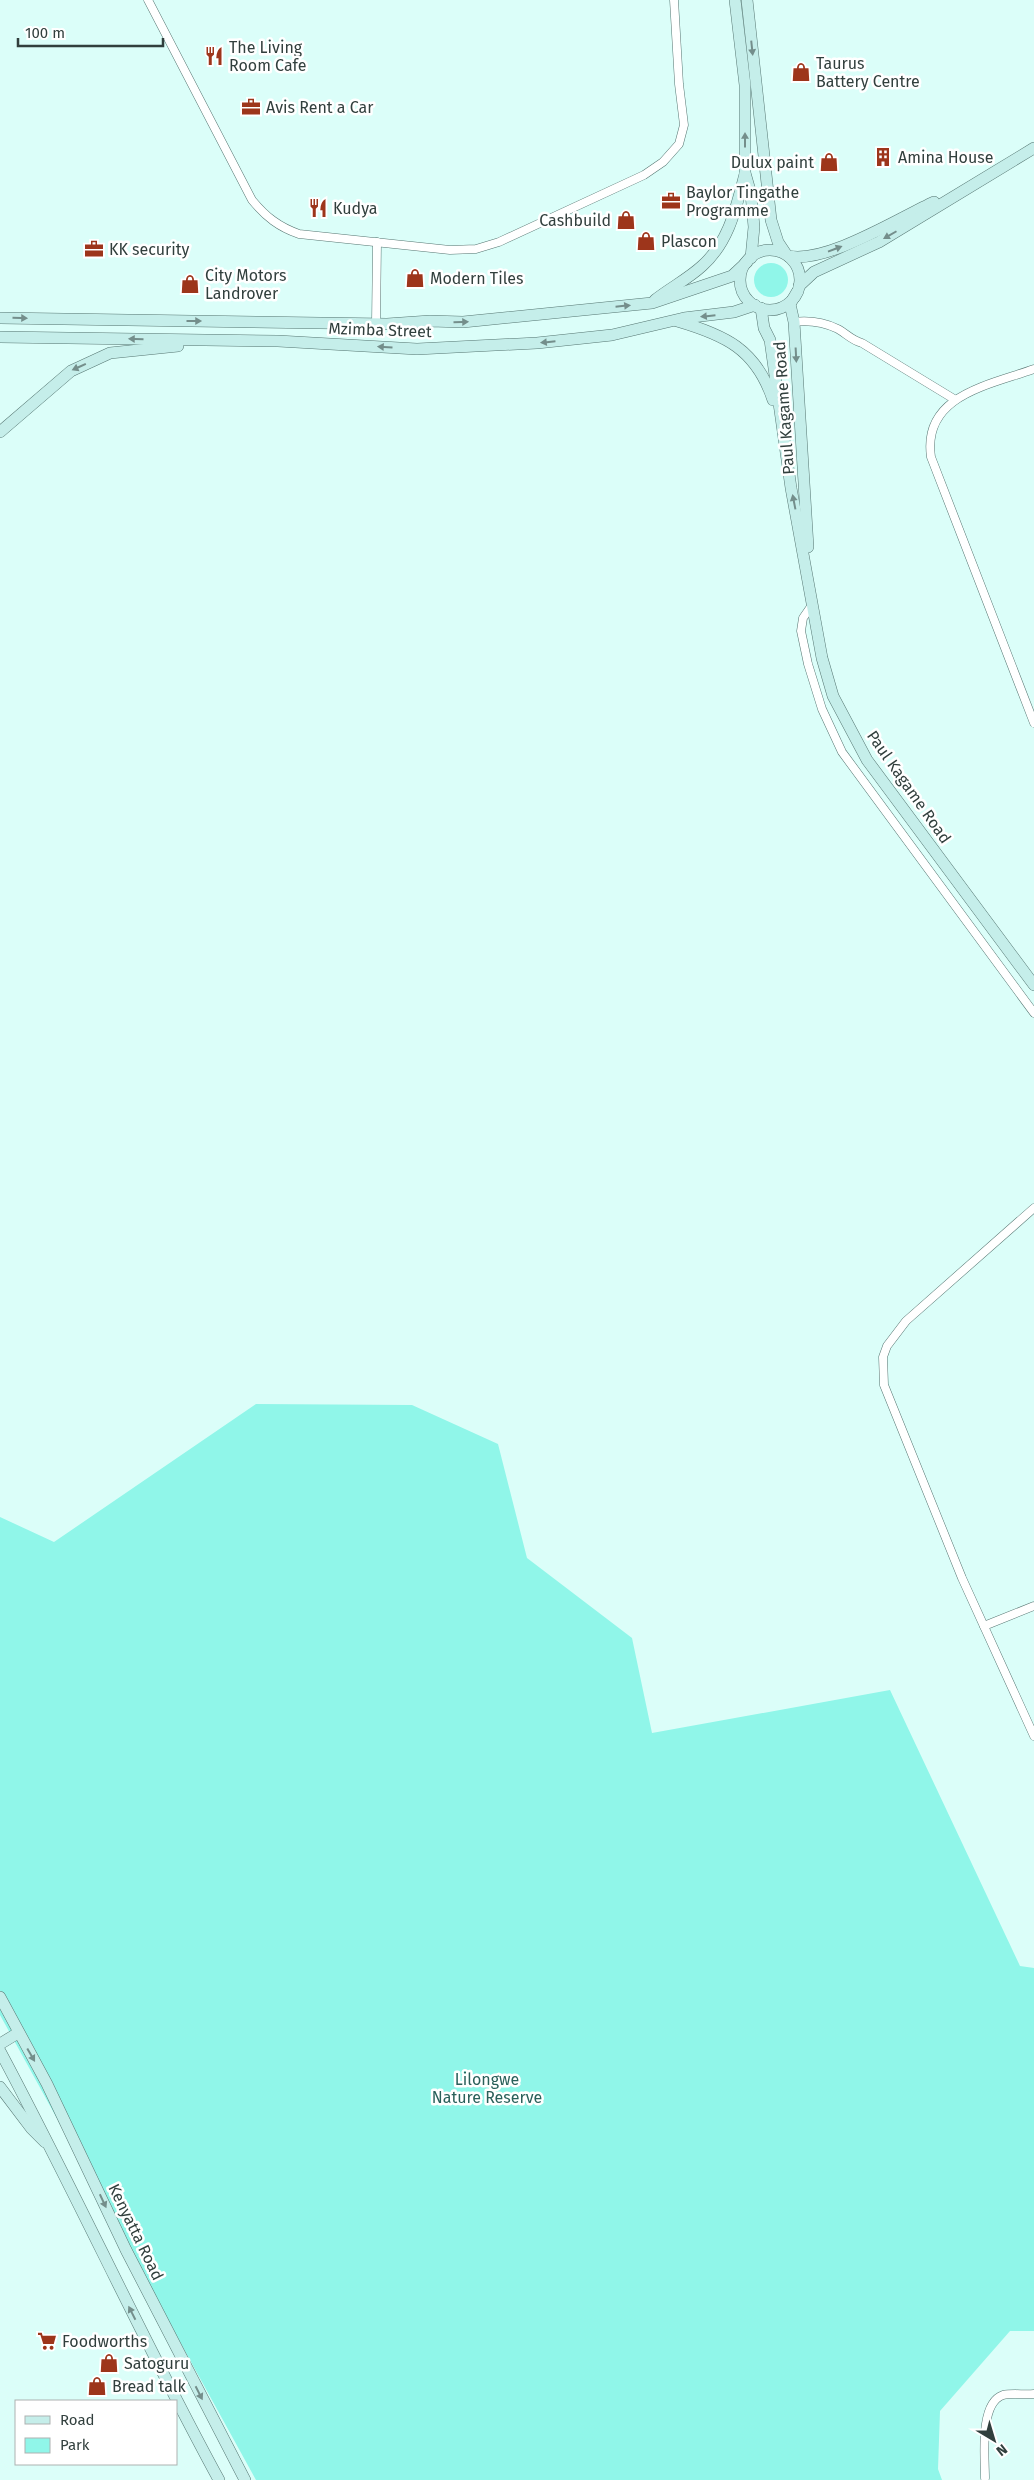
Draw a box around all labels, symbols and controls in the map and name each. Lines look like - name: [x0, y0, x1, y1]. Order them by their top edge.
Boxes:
- scale bar: [18, 15, 162, 47]
- text: 100 m: [25, 24, 65, 42]
- place label: The Living Room Cafe: [229, 38, 307, 75]
- one-way arrow: [748, 41, 756, 57]
- restaurant icon: The Living Room Cafe: [203, 45, 225, 67]
- place label: Taurus Battery Centre: [816, 54, 920, 91]
- shop icon: Taurus Battery Centre: [790, 61, 812, 83]
- office icon: Avis Rent a Car: [240, 96, 262, 118]
- place label: Avis Rent a Car: [266, 98, 374, 117]
- one-way arrow: [741, 132, 749, 148]
- building icon: Amina House: [872, 146, 894, 168]
- place label: Amina House: [898, 148, 993, 167]
- shop icon: Dulux paint: [818, 151, 840, 173]
- place label: Dulux paint: [731, 153, 814, 172]
- place label: Baylor Tingathe Programme: [686, 183, 799, 220]
- office icon: Baylor Tingathe Programme: [660, 190, 682, 212]
- restaurant icon: Kudya: [307, 197, 329, 219]
- place label: Kudya: [333, 199, 377, 218]
- shop icon: Cashbuild: [615, 209, 637, 231]
- place label: Cashbuild: [539, 211, 611, 230]
- shop icon: Plascon: [635, 230, 657, 252]
- one-way arrow: [883, 231, 897, 240]
- place label: Plascon: [661, 232, 717, 251]
- office icon: KK security: [83, 238, 105, 260]
- place label: KK security: [109, 240, 189, 259]
- one-way arrow: [828, 244, 843, 252]
- place label: City Motors Landrover: [205, 266, 286, 303]
- shop icon: Modern Tiles: [404, 267, 426, 289]
- place label: Modern Tiles: [430, 269, 523, 288]
- shop icon: City Motors Landrover: [179, 273, 201, 295]
- one-way arrow: [615, 302, 631, 310]
- one-way arrow: [699, 312, 715, 320]
- one-way arrow: [12, 314, 28, 322]
- one-way arrow: [186, 317, 202, 325]
- one-way arrow: [453, 318, 469, 326]
- street label: Mzimba Street: [328, 319, 432, 341]
- one-way arrow: [127, 335, 143, 343]
- one-way arrow: [539, 338, 555, 346]
- street label: Paul Kagame Road: [770, 341, 798, 475]
- one-way arrow: [377, 343, 393, 351]
- one-way arrow: [793, 348, 801, 364]
- one-way arrow: [72, 363, 86, 371]
- one-way arrow: [789, 493, 797, 509]
- street label: Paul Kagame Road: [863, 727, 955, 847]
- one-way arrow: [26, 2049, 35, 2062]
- park label: Lilongwe Nature Reserve: [432, 2070, 542, 2107]
- street label: Kenyatta Road: [104, 2181, 168, 2283]
- one-way arrow: [99, 2194, 107, 2208]
- one-way arrow: [128, 2305, 136, 2320]
- supermarket icon: Foodworths: [36, 2330, 58, 2352]
- place label: Foodworths: [62, 2332, 147, 2351]
- shop icon: Satoguru: [98, 2352, 120, 2374]
- place label: Satoguru: [124, 2354, 189, 2373]
- shop icon: Bread talk: [86, 2375, 108, 2397]
- place label: Bread talk: [112, 2377, 186, 2396]
- one-way arrow: [195, 2386, 203, 2400]
- legend: [15, 2400, 178, 2465]
- text: Road: [60, 2411, 95, 2429]
- north arrow: [969, 2415, 1019, 2465]
- text: Park: [60, 2436, 90, 2454]
- text: N: [993, 2440, 1011, 2459]

